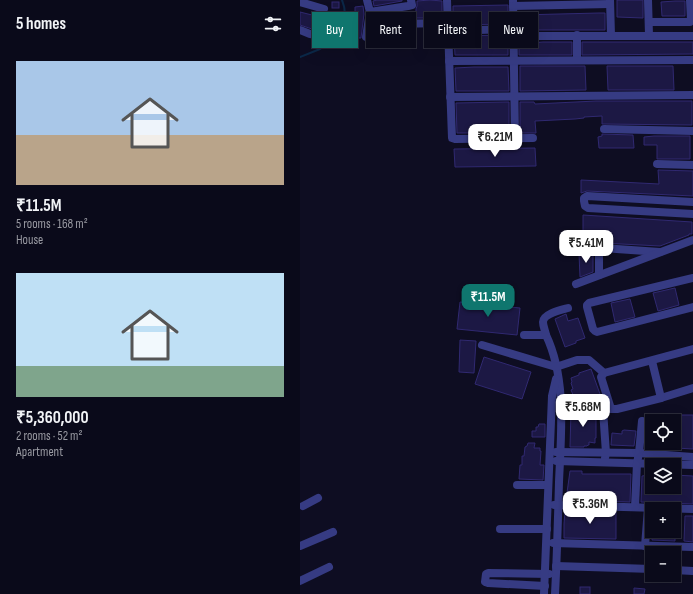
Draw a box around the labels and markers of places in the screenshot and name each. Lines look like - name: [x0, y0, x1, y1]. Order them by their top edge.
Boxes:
- pin: ₹6.21M: [462, 124, 528, 158]
- pin: ₹5.41M: [553, 230, 619, 264]
- pin: ₹11.5M: [455, 284, 521, 318]
- pin: ₹5.68M: [550, 394, 616, 428]
- pin: ₹5.36M: [557, 491, 623, 525]

